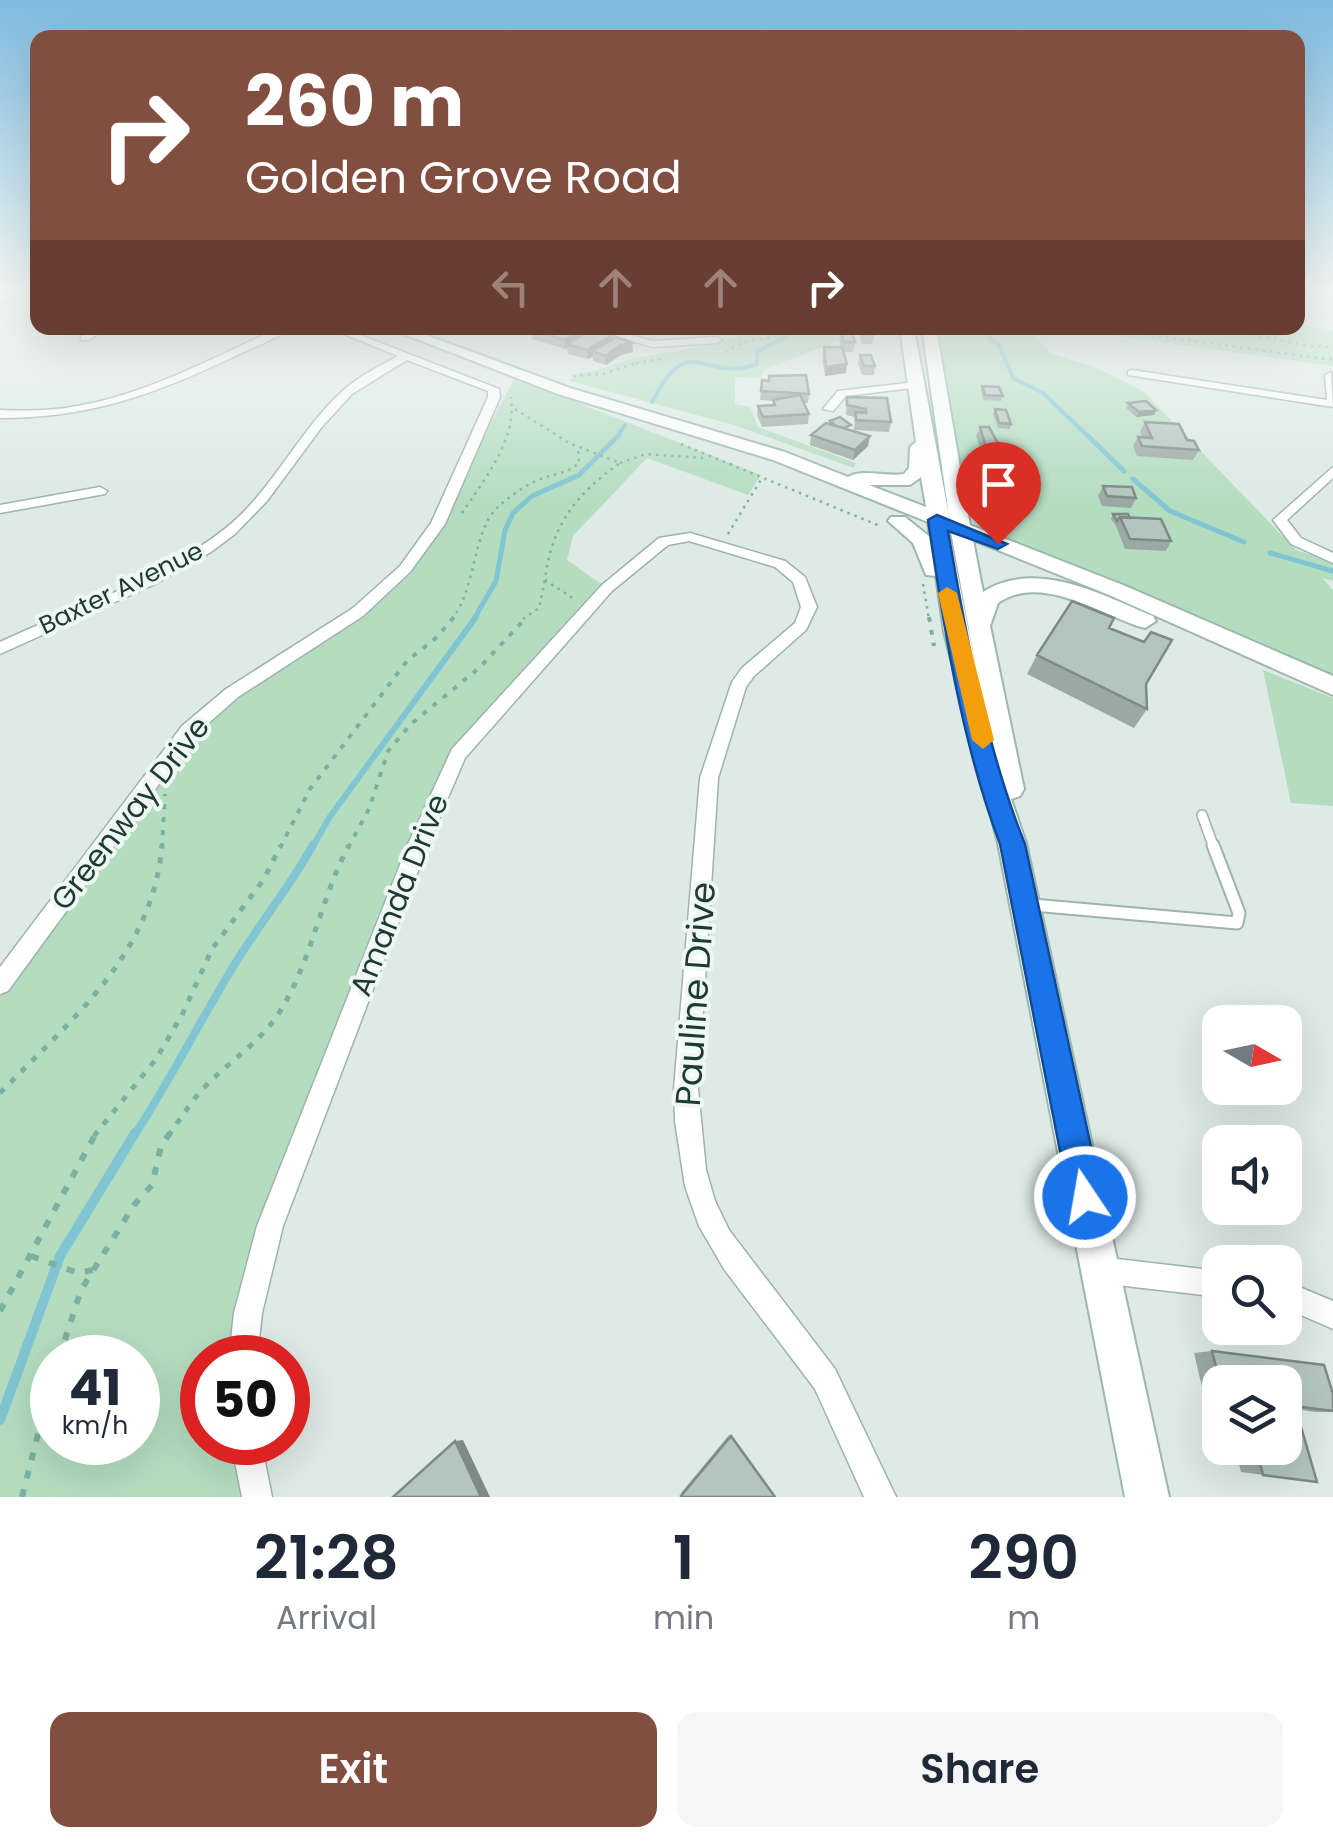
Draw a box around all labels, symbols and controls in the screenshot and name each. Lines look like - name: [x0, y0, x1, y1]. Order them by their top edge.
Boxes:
- text: 260 m: [245, 52, 464, 151]
- icon: right: [80, 70, 210, 200]
- text: Golden Grove Road: [245, 146, 682, 209]
- icon: left: [483, 260, 538, 315]
- icon: ahead: [588, 260, 643, 315]
- icon: ahead: [693, 260, 748, 315]
- icon: right: [798, 260, 853, 315]
- pin: [956, 442, 1041, 545]
- icon: arrive: [971, 457, 1026, 512]
- street label: Baxter Avenue: [33, 533, 209, 643]
- street label: Greenway Drive: [40, 707, 220, 919]
- street label: Amanda Drive: [339, 788, 459, 1002]
- street label: Pauline Drive: [663, 880, 727, 1108]
- north arrow: [1202, 1005, 1302, 1105]
- map controls: [1202, 1005, 1302, 1465]
- button: sound: [1202, 1125, 1302, 1225]
- position arrow: [1033, 1145, 1137, 1249]
- button: search: [1202, 1245, 1302, 1345]
- speed limit sign: 50: [180, 1335, 310, 1465]
- text: 41: [69, 1352, 121, 1423]
- button: layers: [1202, 1365, 1302, 1465]
- text: km/h: [62, 1408, 128, 1443]
- text: 21:28: [254, 1516, 399, 1600]
- text: 1: [673, 1516, 694, 1600]
- text: 290: [968, 1516, 1079, 1600]
- text: Arrival: [276, 1595, 377, 1640]
- text: min: [653, 1595, 714, 1640]
- text: m: [1007, 1595, 1040, 1640]
- button: Exit: [50, 1712, 657, 1827]
- button: Share: [677, 1712, 1283, 1827]

